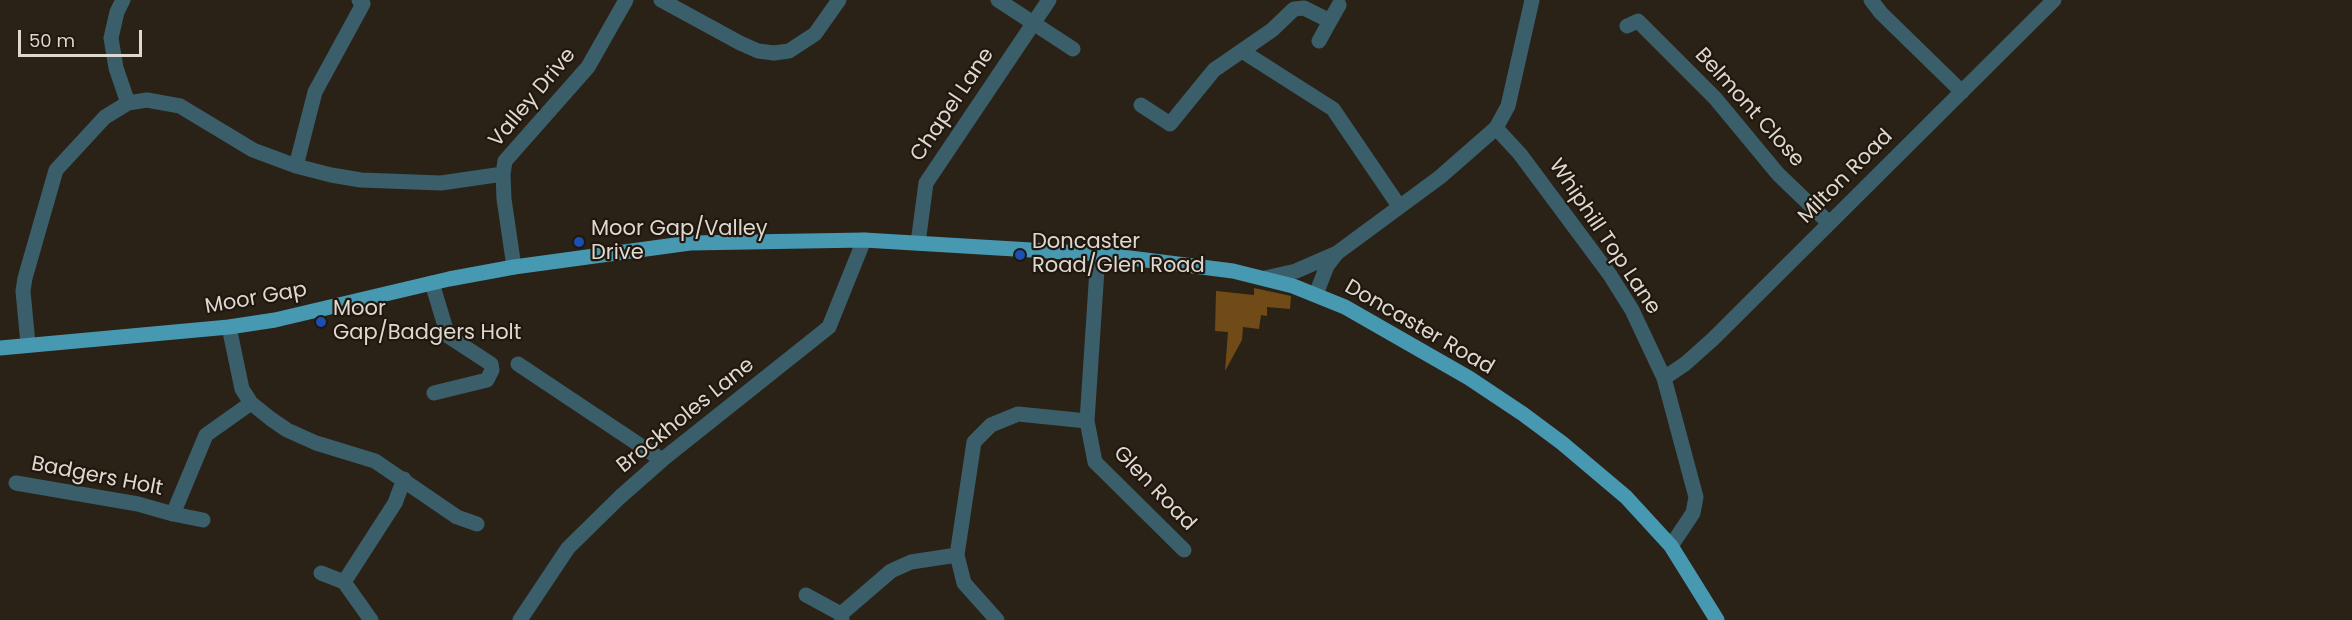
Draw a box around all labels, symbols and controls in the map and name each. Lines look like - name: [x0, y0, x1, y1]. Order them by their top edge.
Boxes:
- scale bar: [21, 18, 146, 56]
- text: 50 m: [29, 28, 75, 53]
- street label: Valley Drive: [484, 43, 582, 153]
- street label: Chapel Lane: [906, 43, 1000, 167]
- street label: Belmont Close: [1689, 43, 1809, 173]
- street label: Milton Road: [1794, 125, 1898, 229]
- street label: Whiphill Top Lane: [1543, 154, 1665, 320]
- place label: Moor Gap/Valley Drive: [591, 217, 768, 267]
- place label: Doncaster Road/Glen Road: [1032, 230, 1205, 280]
- marker: Moor Gap/Valley Drive: [572, 235, 586, 249]
- marker: Doncaster Road/Glen Road: [1013, 248, 1027, 262]
- street label: Doncaster Road: [1340, 275, 1498, 381]
- street label: Moor Gap: [203, 278, 309, 320]
- place label: Moor Gap/Badgers Holt: [333, 297, 521, 347]
- marker: Moor Gap/Badgers Holt: [314, 315, 328, 329]
- street label: Brockholes Lane: [612, 353, 760, 479]
- street label: Glen Road: [1107, 441, 1201, 537]
- street label: Badgers Holt: [29, 452, 165, 502]

